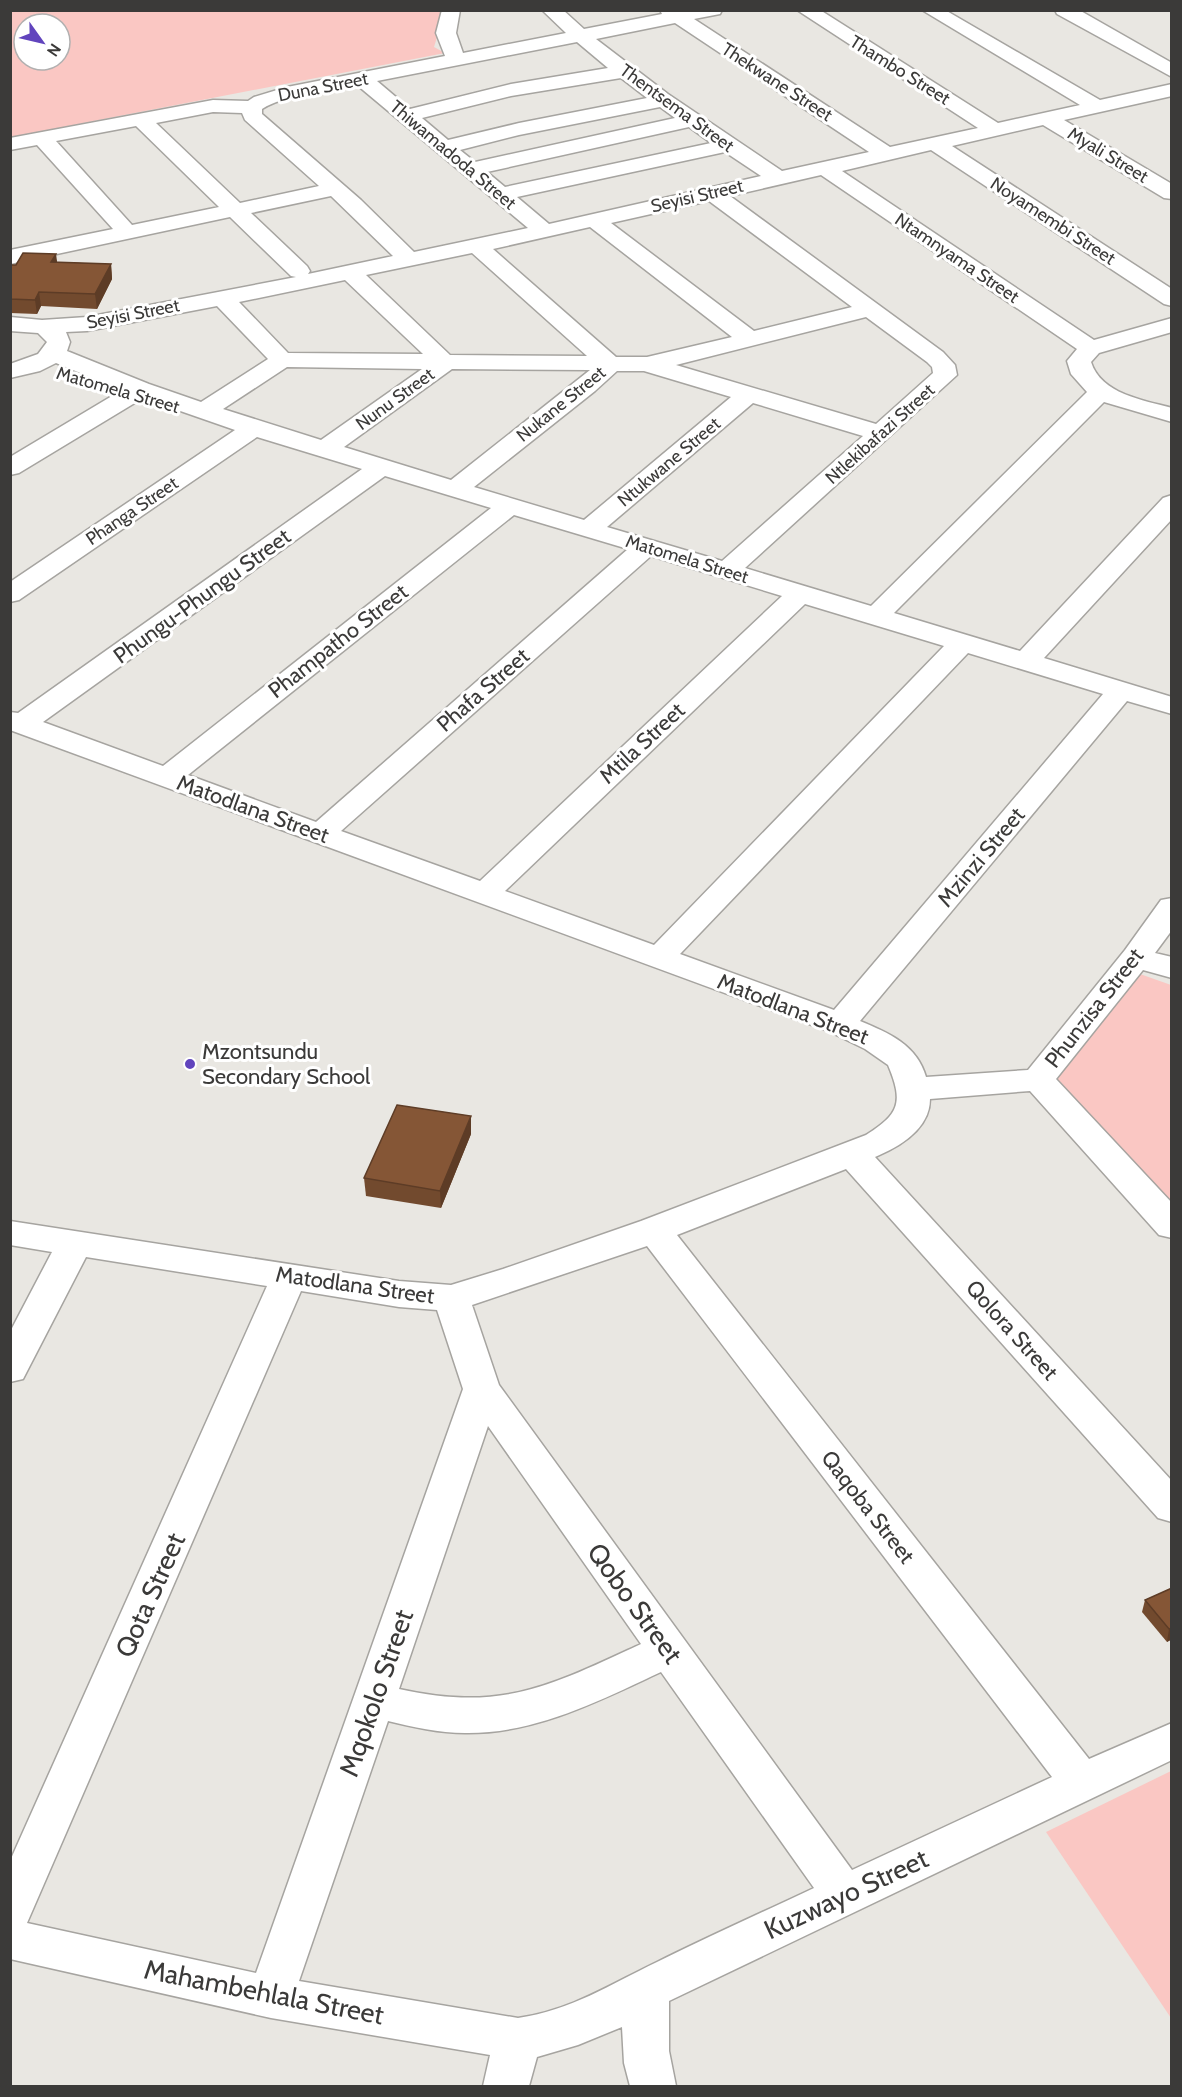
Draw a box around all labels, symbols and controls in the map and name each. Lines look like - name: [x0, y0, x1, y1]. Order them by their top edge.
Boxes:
- north arrow: [12, 12, 72, 72]
- street label: Thambo Street: [846, 30, 954, 110]
- street label: Thekwane Street: [717, 38, 837, 126]
- text: N: [43, 40, 65, 60]
- street label: Thentsema Street: [616, 59, 738, 157]
- street label: Duna Street: [276, 67, 370, 107]
- street label: Thiwamadoda Street: [385, 96, 521, 214]
- street label: Myali Street: [1064, 122, 1152, 188]
- street label: Noyamembi Street: [986, 172, 1120, 270]
- street label: Seyisi Street: [649, 175, 745, 217]
- street label: Ntamnyama Street: [891, 208, 1023, 308]
- street label: Seyisi Street: [85, 294, 181, 334]
- street label: Nukane Street: [512, 361, 610, 447]
- street label: Matomela Street: [54, 362, 182, 418]
- street label: Nunu Street: [351, 363, 439, 435]
- street label: Ntlekibafazi Street: [821, 379, 939, 489]
- street label: Ntukwane Street: [613, 413, 725, 511]
- street label: Phanga Street: [82, 472, 182, 550]
- street label: Phungu-Phungu Street: [108, 522, 296, 669]
- street label: Matomela Street: [623, 530, 751, 588]
- street label: Phampatho Street: [263, 578, 414, 704]
- street label: Phafa Street: [431, 642, 535, 738]
- street label: Mtila Street: [594, 696, 691, 789]
- street label: Matodlana Street: [173, 769, 333, 849]
- street label: Mzinzi Street: [932, 801, 1031, 912]
- street label: Phunzisa Street: [1039, 942, 1149, 1073]
- street label: Matodlana Street: [714, 968, 873, 1050]
- place label: Mzontsundu Secondary School: [202, 1038, 371, 1090]
- marker: Mzontsundu Secondary School: [183, 1057, 197, 1071]
- street label: Matodlana Street: [274, 1261, 437, 1310]
- street label: Qolora Street: [960, 1275, 1064, 1386]
- street label: Qaqoba Street: [816, 1445, 921, 1569]
- street label: Qota Street: [108, 1528, 192, 1662]
- street label: Qobo Street: [580, 1536, 690, 1670]
- street label: Mqokolo Street: [332, 1605, 420, 1781]
- street label: Kuzwayo Street: [759, 1842, 933, 1946]
- street label: Mahambehlala Street: [141, 1953, 387, 2031]

